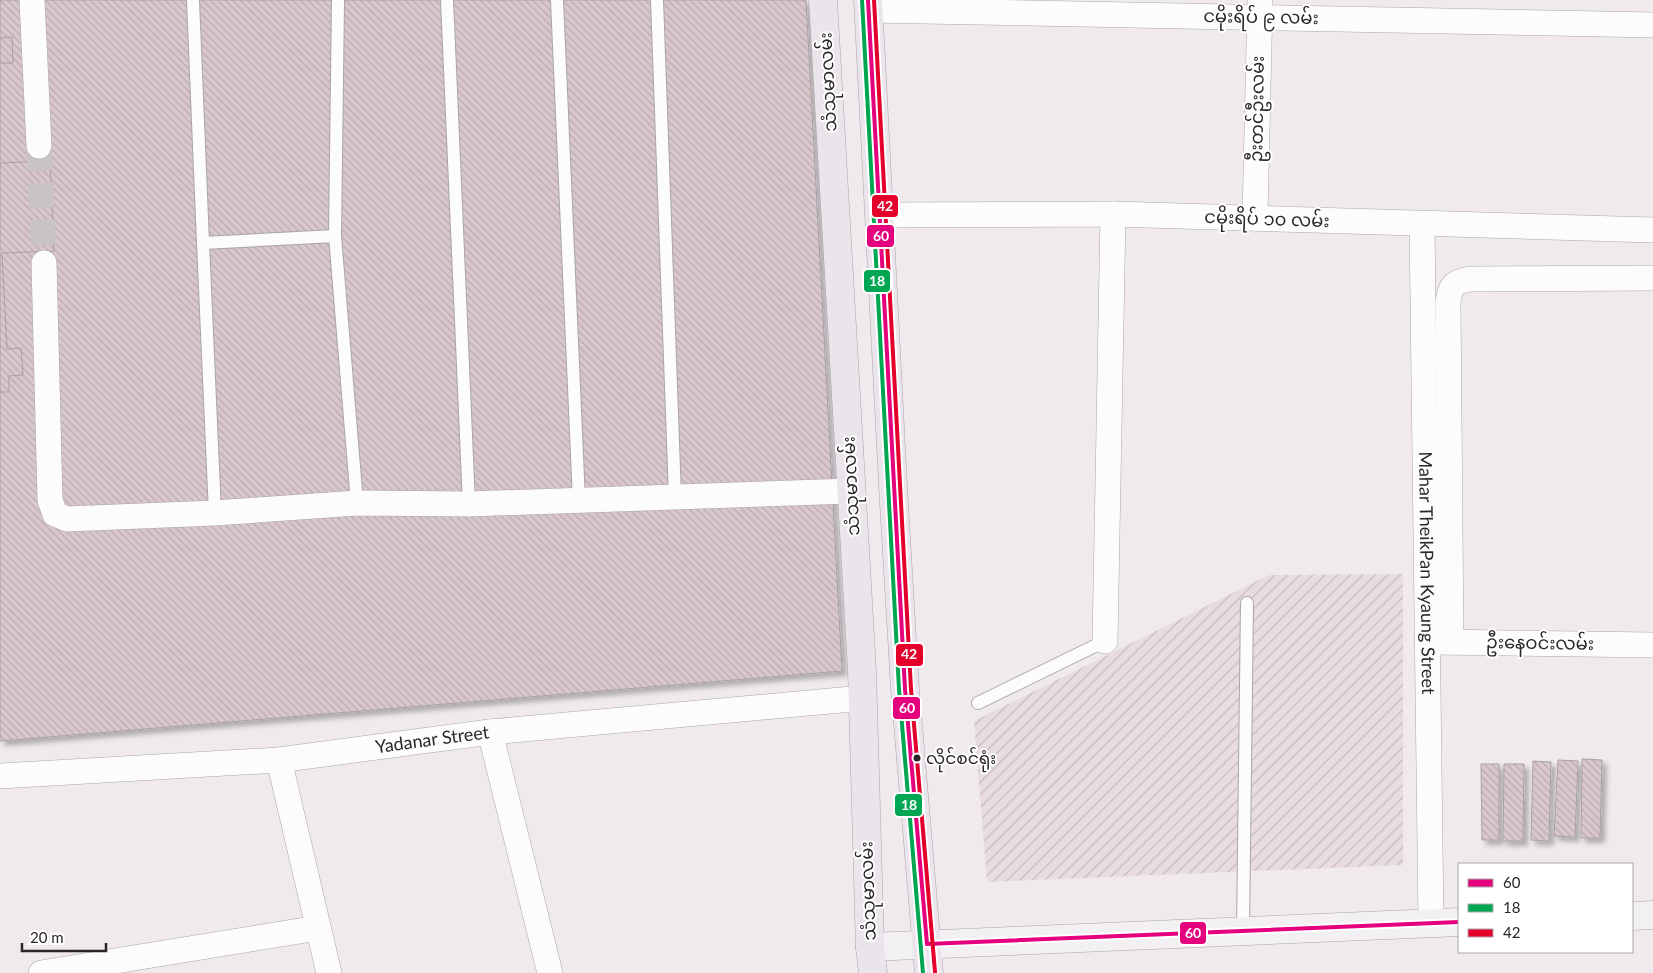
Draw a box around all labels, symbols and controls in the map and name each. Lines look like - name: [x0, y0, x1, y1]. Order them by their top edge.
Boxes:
- street label: ငမိုးရိပ် ၉ လမ်း: [1203, 2, 1319, 33]
- street label: သံသုမာလမ်း: [812, 31, 846, 132]
- street label: ဦးတင်ဦးလမ်း: [1243, 55, 1273, 163]
- line badge: 42: [871, 194, 899, 218]
- text: 42: [877, 197, 893, 214]
- street label: ငမိုးရိပ် ၁၀ လမ်း: [1204, 203, 1330, 236]
- line badge: 60: [866, 224, 895, 248]
- text: 60: [873, 227, 889, 244]
- line badge: 18: [863, 269, 891, 293]
- text: 18: [869, 272, 885, 289]
- street label: သံသုမာလမ်း: [835, 435, 869, 536]
- street label: Mahar TheikPan Kyaung Street: [1415, 451, 1440, 695]
- street label: ဦးနေဝင်းလမ်း: [1486, 629, 1594, 659]
- line badge: 42: [895, 643, 924, 667]
- text: 42: [901, 645, 917, 662]
- line badge: 60: [892, 696, 921, 720]
- text: 60: [899, 699, 915, 716]
- street label: Yadanar Street: [374, 720, 491, 757]
- place label: လိုင်စင်ရုံး: [926, 747, 996, 773]
- marker: လိုင်စင်ရုံး: [912, 753, 922, 763]
- line badge: 18: [894, 793, 923, 817]
- text: 18: [901, 796, 917, 813]
- street label: သံသုမာလမ်း: [853, 841, 885, 941]
- legend: [1458, 863, 1633, 953]
- text: 60: [1503, 873, 1521, 891]
- text: 18: [1503, 898, 1520, 916]
- scale bar: [22, 920, 106, 952]
- line badge: 60: [1179, 921, 1207, 945]
- text: 42: [1503, 923, 1520, 941]
- text: 60: [1185, 924, 1201, 941]
- text: 20 m: [30, 928, 64, 946]

